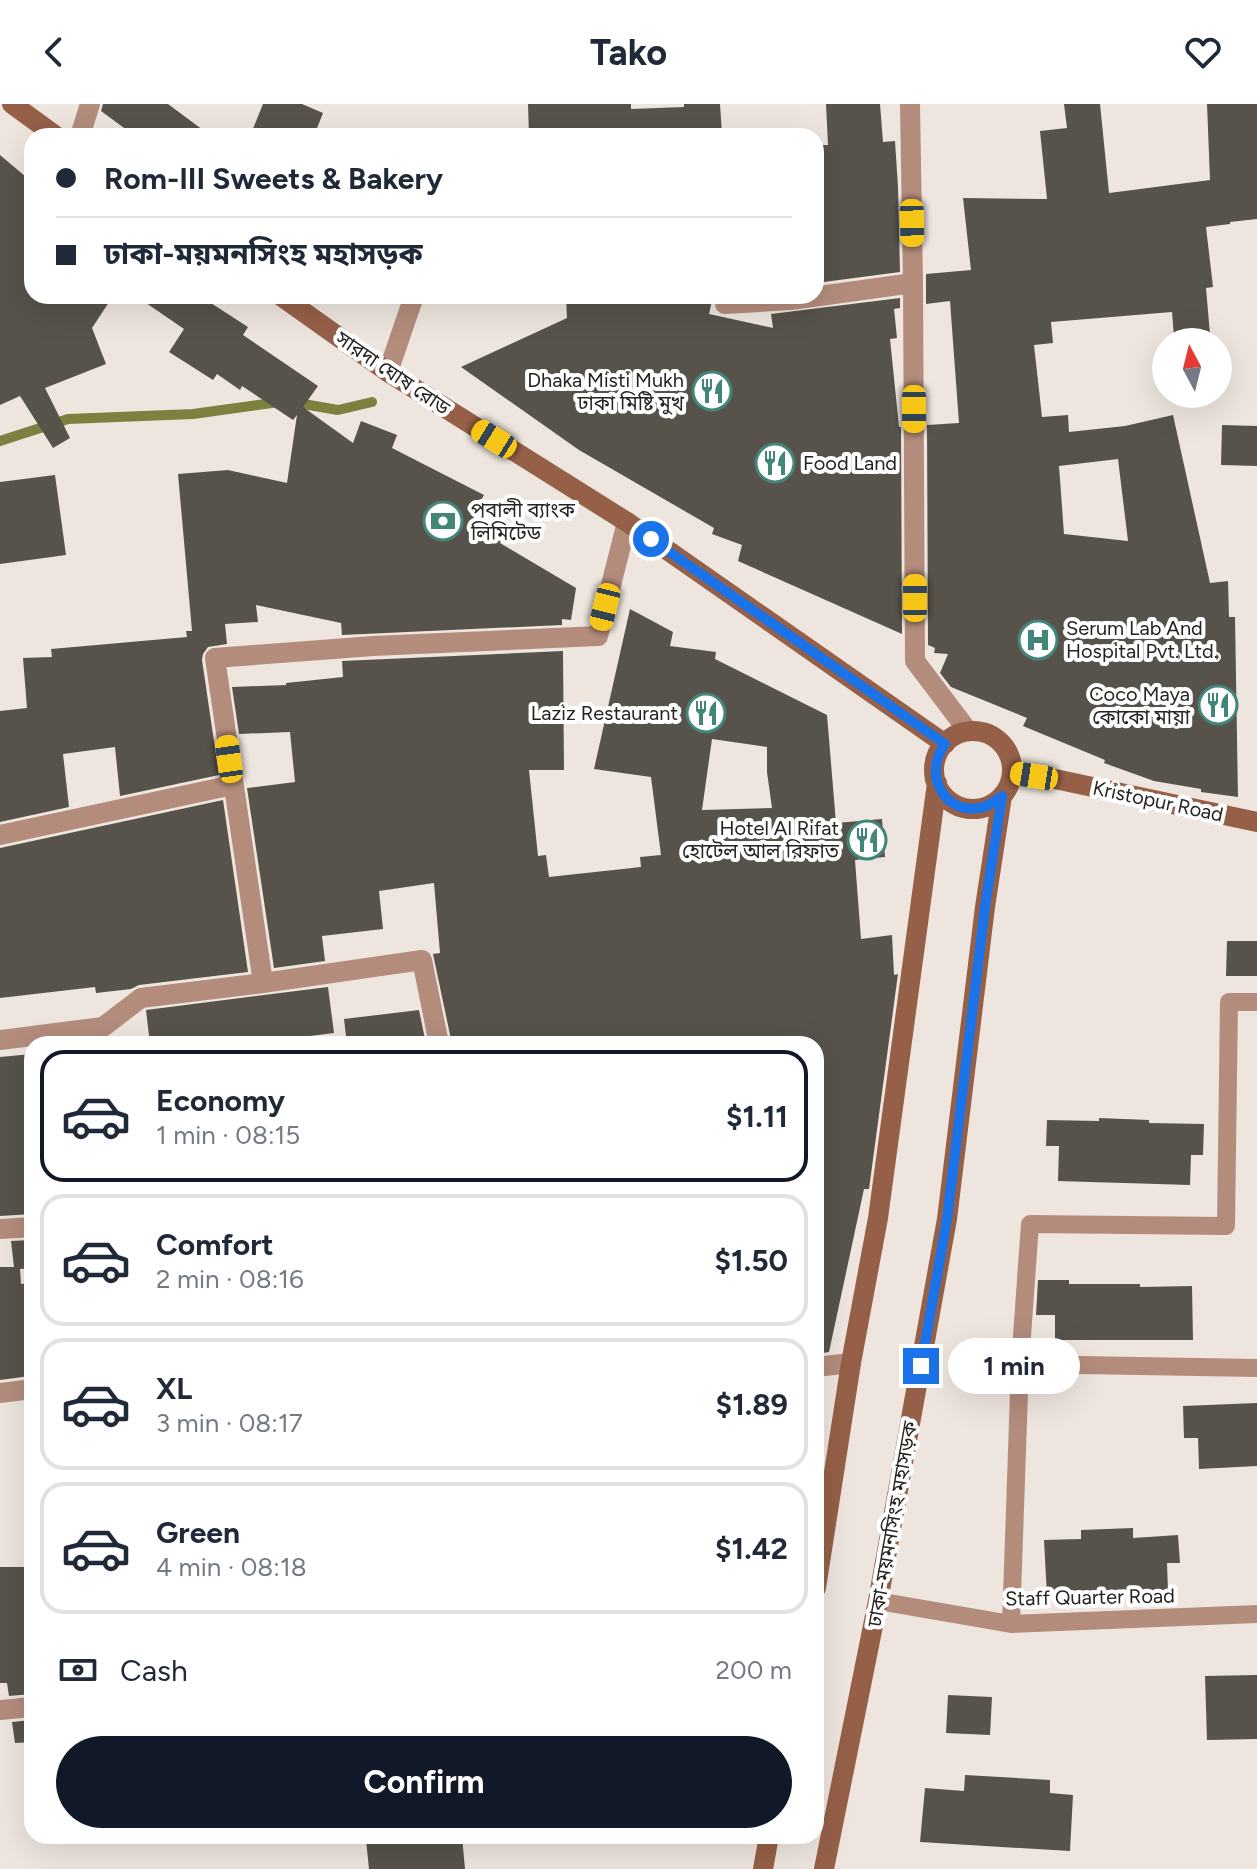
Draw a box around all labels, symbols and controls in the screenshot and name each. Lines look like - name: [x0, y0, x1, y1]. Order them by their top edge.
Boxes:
- icon: back: [32, 30, 76, 74]
- icon: heart: [1181, 30, 1225, 74]
- text: Tako: [590, 31, 667, 74]
- text: Rom-III Sweets & Bakery: [104, 160, 443, 197]
- car: [900, 199, 924, 247]
- text: ঢাকা-ময়মনসিংহ মহাসড়ক: [104, 235, 423, 272]
- street label: সারদা ঘোষ রোড: [331, 326, 455, 420]
- north arrow: [1152, 328, 1232, 408]
- map controls: [1152, 328, 1232, 408]
- place label: Dhaka Misti Mukh ঢাকা মিষ্টি মুখ: [527, 368, 685, 415]
- restaurant icon: Dhaka Misti Mukh ঢাকা মিষ্টি মুখ: [691, 370, 733, 412]
- car: [902, 385, 926, 433]
- car: [467, 416, 521, 462]
- restaurant icon: Food Land: [754, 442, 796, 484]
- place label: Food Land: [803, 451, 897, 475]
- place label: পূবালী ব্যাংক লিমিটেড: [470, 498, 576, 545]
- bank icon: পূবালী ব্যাংক লিমিটেড: [422, 500, 464, 542]
- route start: [633, 521, 669, 557]
- car: [903, 574, 927, 622]
- car: [588, 581, 622, 633]
- place label: Serum Lab And Hospital Pvt. Ltd.: [1066, 616, 1218, 663]
- hospital icon: Serum Lab And Hospital Pvt. Ltd.: [1017, 619, 1059, 661]
- place label: Coco Maya কোকো মায়া: [1089, 682, 1191, 729]
- restaurant icon: Coco Maya কোকো মায়া: [1197, 684, 1239, 726]
- restaurant icon: Laziz Restaurant: [685, 692, 727, 734]
- place label: Laziz Restaurant: [531, 701, 678, 725]
- car: [214, 734, 244, 784]
- car: [1008, 760, 1060, 792]
- street label: Kristopur Road: [1091, 775, 1225, 827]
- place label: Hotel Al Rifat হোটেল আল রিফাত: [682, 816, 840, 863]
- restaurant icon: Hotel Al Rifat হোটেল আল রিফাত: [846, 819, 888, 861]
- icon: car: [60, 1080, 132, 1152]
- text: Economy: [156, 1082, 285, 1119]
- text: $1.11: [726, 1098, 788, 1135]
- text: 1 min · 08:15: [156, 1119, 300, 1151]
- icon: car: [60, 1224, 132, 1296]
- text: Comfort: [156, 1226, 274, 1263]
- text: $1.50: [714, 1242, 788, 1279]
- text: 2 min · 08:16: [156, 1263, 304, 1295]
- callout: 1 min: [949, 1338, 1081, 1394]
- route end: [903, 1348, 939, 1384]
- text: 1 min: [983, 1350, 1045, 1382]
- icon: car: [60, 1368, 132, 1440]
- text: XL: [156, 1370, 192, 1407]
- text: $1.89: [716, 1386, 788, 1423]
- text: 3 min · 08:17: [156, 1407, 303, 1439]
- street label: ঢাকা-ময়মনসিংহ মহাসড়ক: [862, 1418, 922, 1630]
- icon: car: [60, 1512, 132, 1584]
- text: Green: [156, 1514, 240, 1551]
- text: $1.42: [715, 1530, 788, 1567]
- text: 4 min · 08:18: [156, 1551, 307, 1583]
- street label: Staff Quarter Road: [1005, 1584, 1175, 1610]
- icon: cash: [56, 1648, 100, 1692]
- text: Cash: [120, 1652, 188, 1689]
- text: 200 m: [716, 1654, 792, 1686]
- button: Confirm: [56, 1736, 792, 1828]

